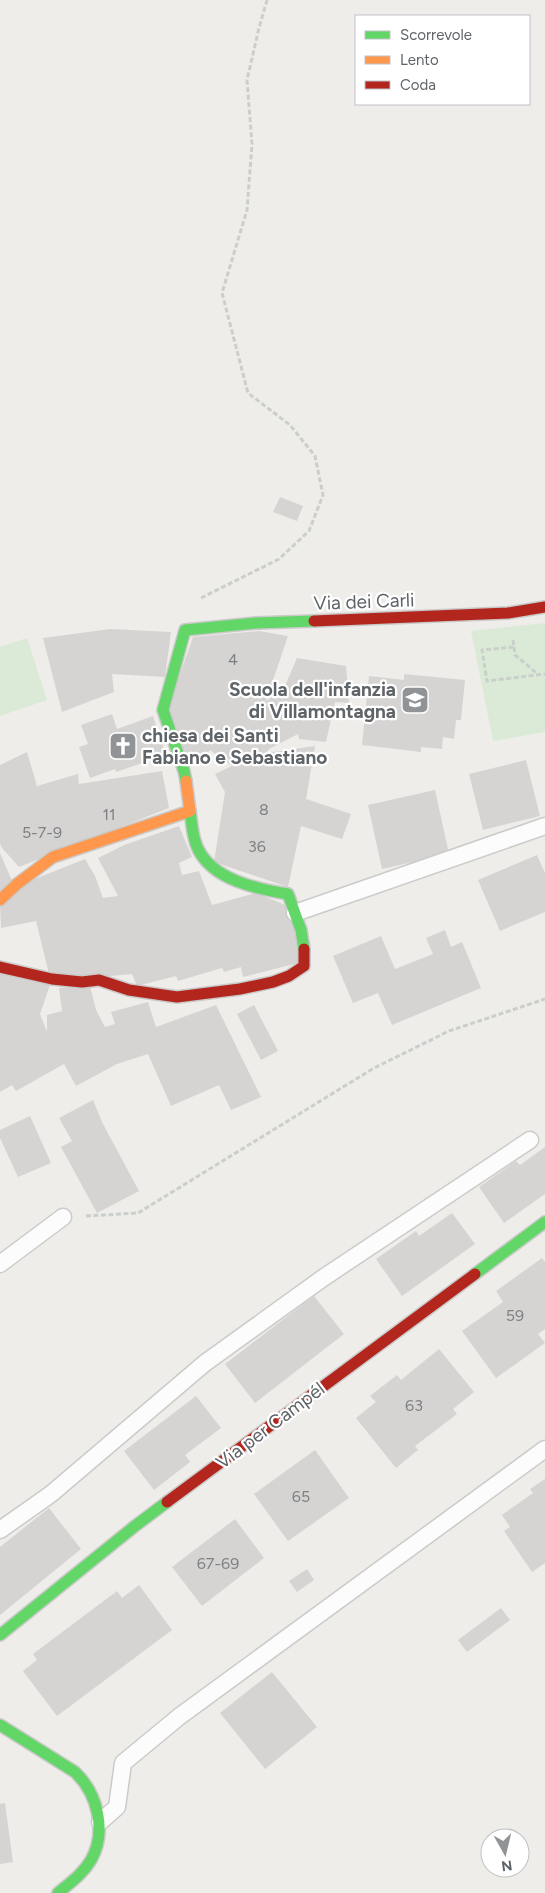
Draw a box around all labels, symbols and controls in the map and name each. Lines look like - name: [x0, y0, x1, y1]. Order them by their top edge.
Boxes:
- legend: [355, 15, 530, 105]
- text: Scorrevole: [400, 26, 472, 44]
- text: Lento: [400, 51, 439, 69]
- text: Coda: [400, 76, 436, 94]
- street label: Via dei Carli: [313, 588, 415, 615]
- house number: 4: [228, 650, 238, 669]
- place label: Scuola dell'infanzia di Villamontagna: [229, 678, 396, 723]
- school or university icon: Scuola dell'infanzia di Villamontagna: [400, 685, 430, 715]
- place label: chiesa dei Santi Fabiano e Sebastiano: [142, 724, 327, 769]
- church icon: chiesa dei Santi Fabiano e Sebastiano: [108, 731, 138, 761]
- house number: 8: [259, 800, 269, 819]
- house number: 11: [102, 805, 116, 824]
- house number: 5-7-9: [22, 823, 62, 842]
- house number: 36: [248, 837, 266, 856]
- house number: 59: [506, 1306, 524, 1325]
- street label: Via per Campél: [211, 1377, 329, 1474]
- house number: 63: [405, 1396, 423, 1415]
- house number: 65: [292, 1487, 310, 1506]
- house number: 67-69: [197, 1554, 239, 1573]
- north arrow: [480, 1828, 530, 1878]
- text: N: [500, 1856, 513, 1875]

